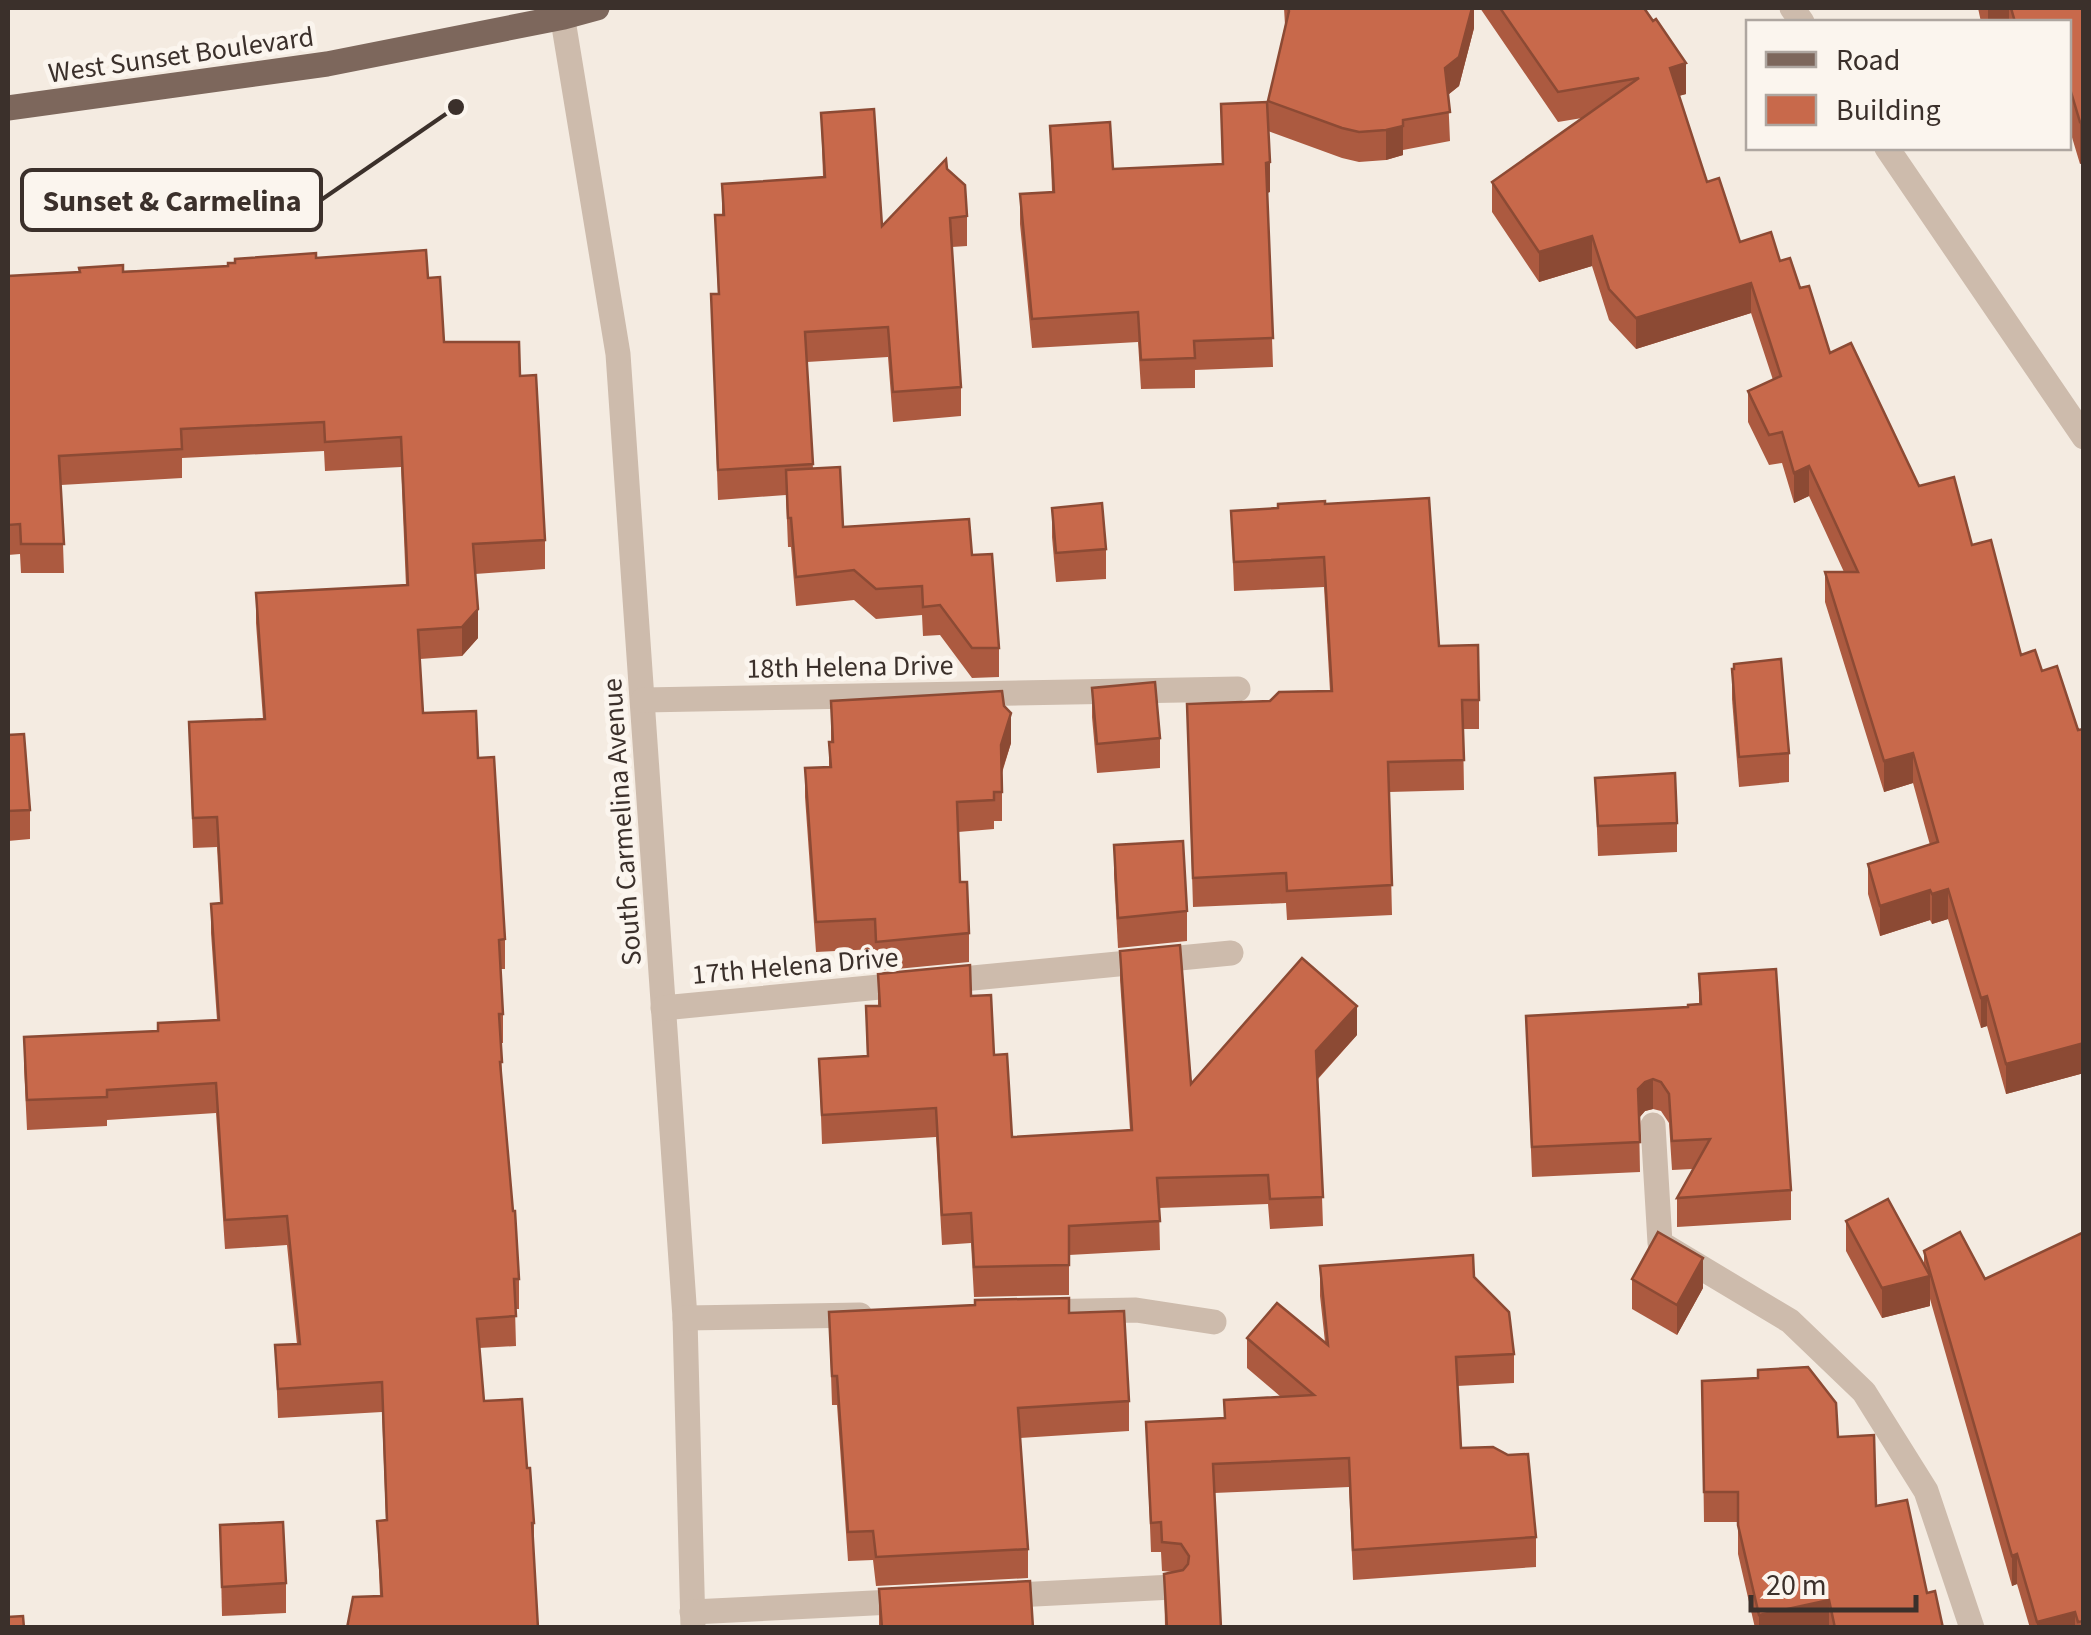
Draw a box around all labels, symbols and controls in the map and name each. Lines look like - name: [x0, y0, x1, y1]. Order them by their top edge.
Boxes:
- street label: West Sunset Boulevard: [46, 17, 316, 93]
- legend: [1746, 20, 2071, 150]
- text: Road: [1836, 39, 1900, 82]
- text: Building: [1836, 89, 1941, 132]
- callout: Sunset & Carmelina: [22, 170, 321, 230]
- text: Sunset & Carmelina: [42, 180, 302, 223]
- street label: 18th Helena Drive: [746, 645, 954, 689]
- street label: South Carmelina Avenue: [592, 677, 652, 967]
- street label: 17th Helena Drive: [690, 937, 900, 995]
- scale bar: [1751, 1550, 1916, 1612]
- text: 20 m: [1766, 1564, 1827, 1607]

